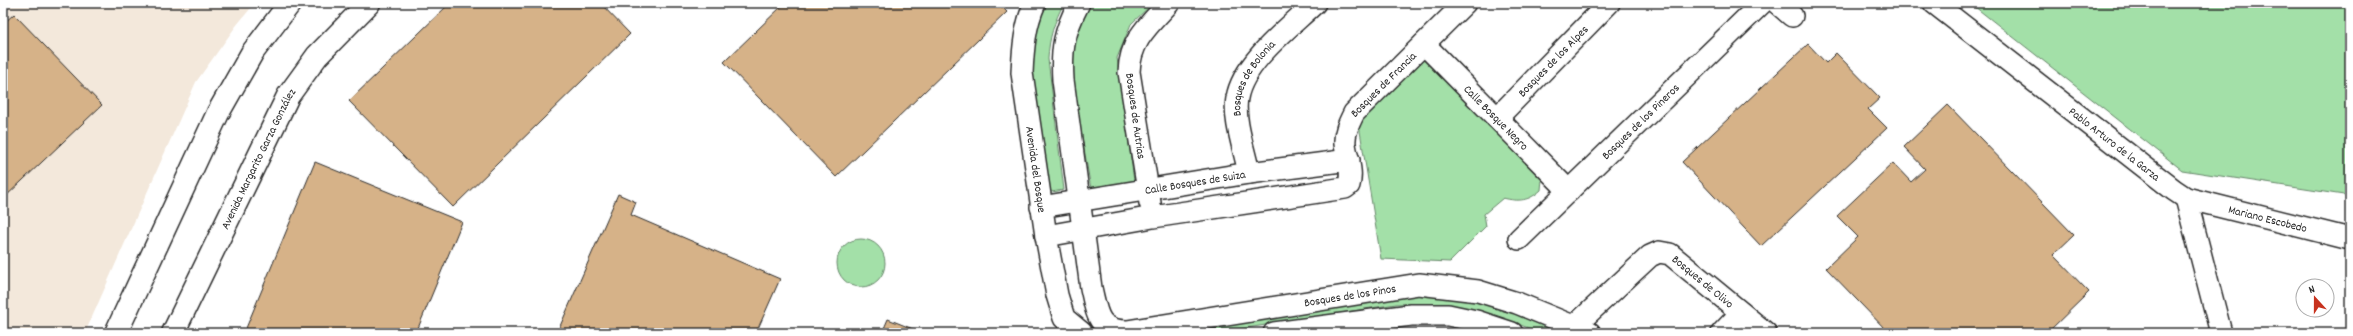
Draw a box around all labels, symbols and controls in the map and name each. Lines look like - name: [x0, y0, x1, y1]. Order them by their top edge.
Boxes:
- street label: Bosques de los Alpes: [1515, 22, 1593, 102]
- street label: Bosques de Bolonia: [1229, 37, 1280, 117]
- street label: Bosques de Francia: [1347, 48, 1421, 122]
- street label: Bosques de Autrias: [1120, 72, 1149, 160]
- street label: Bosques de los Pineros: [1598, 80, 1684, 164]
- street label: Calle Bosque Negro: [1459, 82, 1532, 155]
- street label: Avenida Margarito Garza González: [218, 85, 301, 233]
- street label: Pablo Arturo de la Garza: [2064, 104, 2163, 186]
- street label: Avenida del Bosque: [1020, 125, 1049, 214]
- street label: Calle Bosques de Suiza: [1144, 167, 1247, 200]
- street label: Mariano Escobedo: [2226, 202, 2309, 238]
- street label: Bosques de Olivo: [1667, 252, 1737, 313]
- north arrow: [2295, 278, 2335, 318]
- street label: Bosques de los Pinos: [1303, 281, 1398, 312]
- text: N: [2307, 282, 2318, 299]

